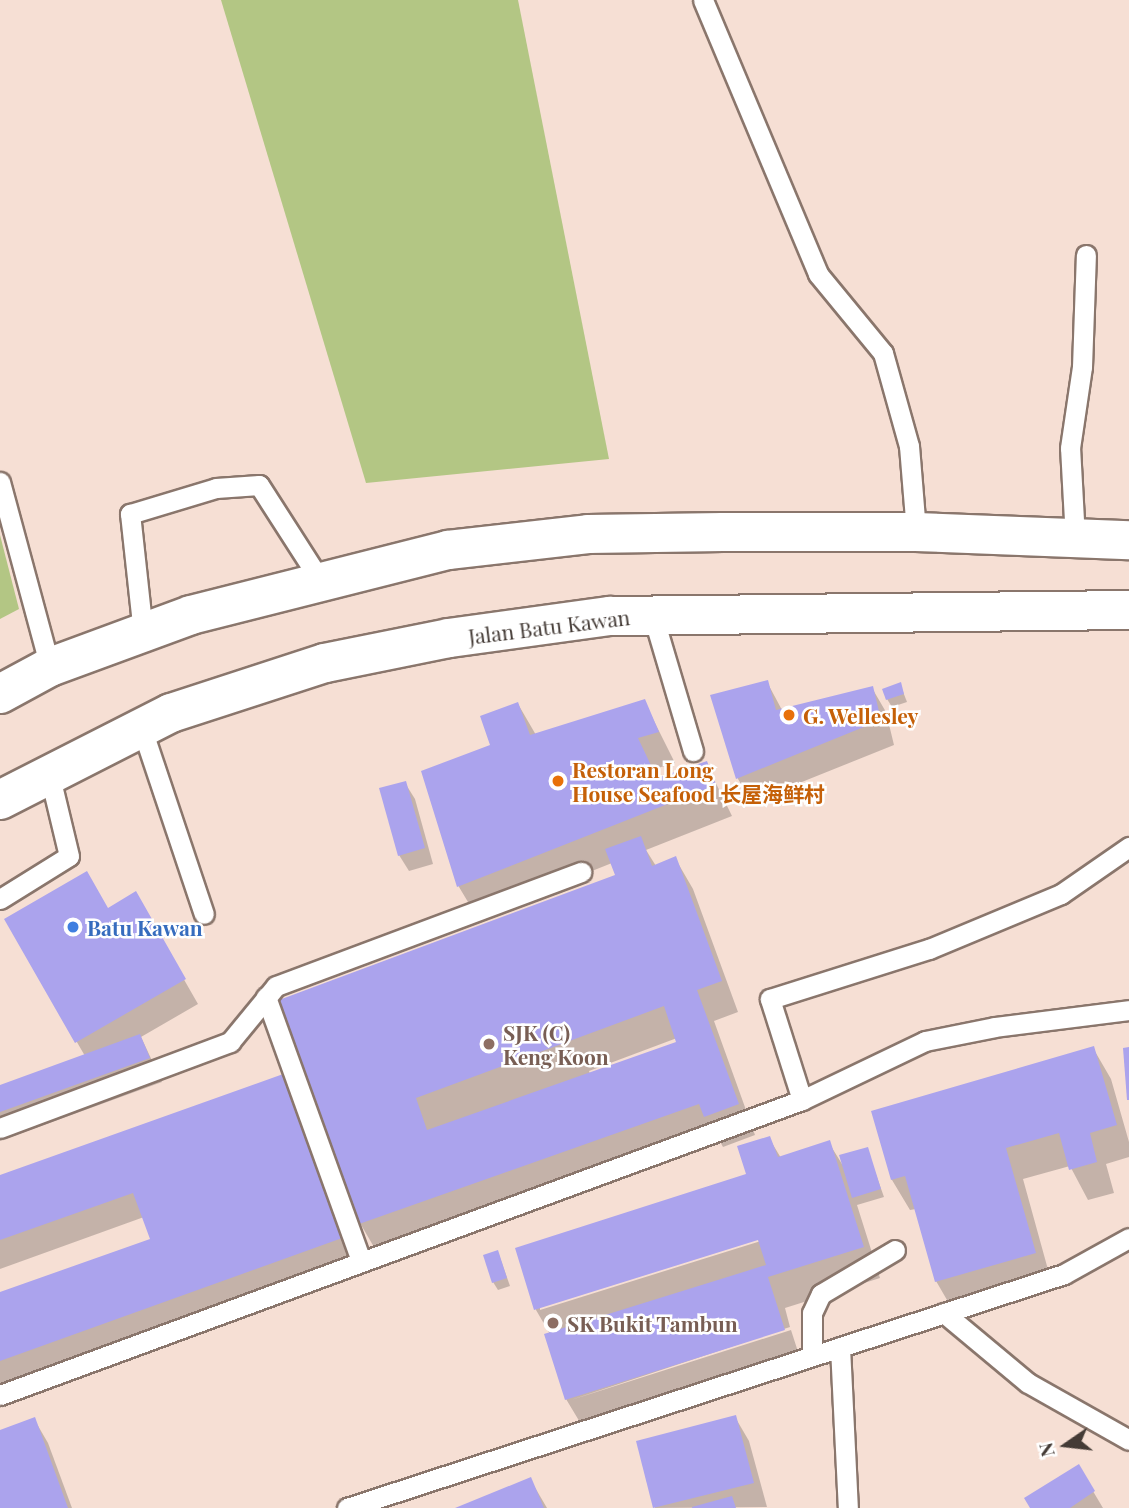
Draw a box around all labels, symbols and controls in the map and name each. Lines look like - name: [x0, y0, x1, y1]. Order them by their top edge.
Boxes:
- street label: Jalan Batu Kawan: [467, 604, 631, 648]
- place label: G. Wellesley: [803, 702, 919, 728]
- marker: G. Wellesley: [781, 707, 797, 723]
- place label: Restoran Long House Seafood 长屋海鲜村: [572, 756, 825, 806]
- marker: Restoran Long House Seafood 长屋海鲜村: [550, 773, 566, 789]
- place label: Batu Kawan: [87, 914, 203, 940]
- marker: Batu Kawan: [65, 919, 81, 935]
- place label: SJK (C) Keng Koon: [503, 1019, 609, 1069]
- marker: SJK (C) Keng Koon: [481, 1036, 497, 1052]
- place label: SK Bukit Tambun: [567, 1310, 738, 1336]
- marker: SK Bukit Tambun: [545, 1315, 561, 1331]
- north arrow: [1031, 1410, 1101, 1480]
- text: N: [1031, 1440, 1060, 1460]

